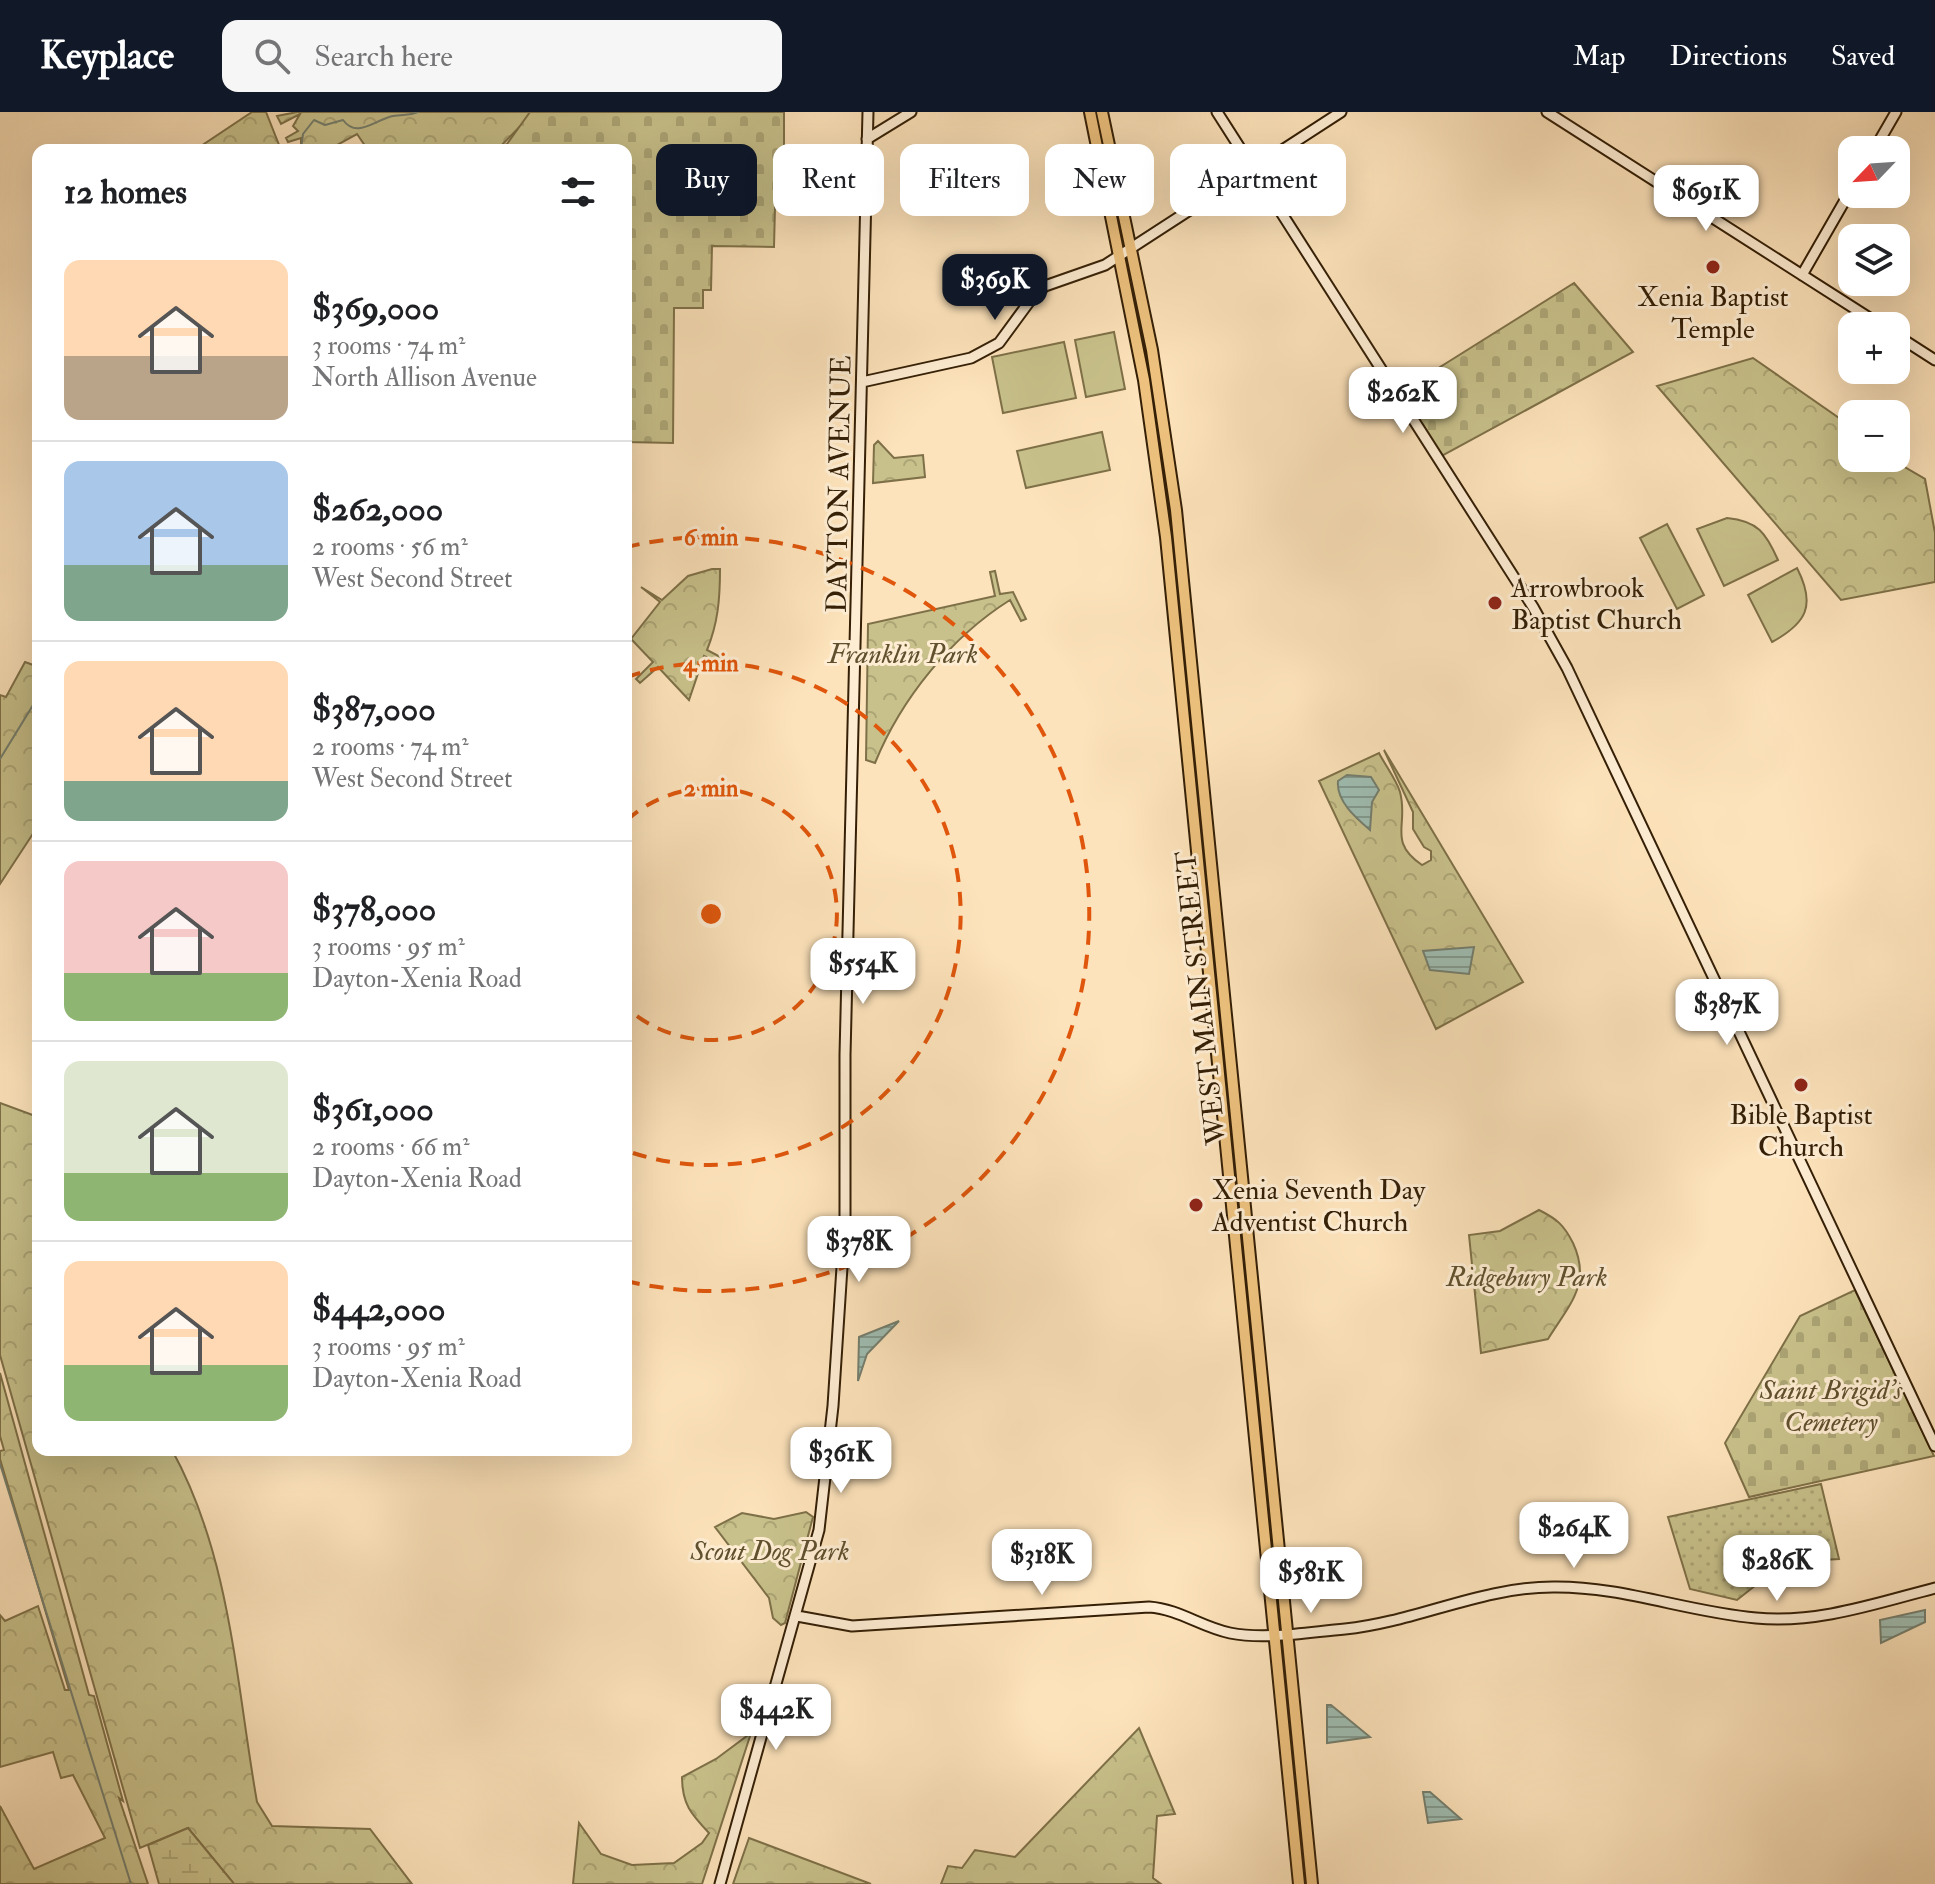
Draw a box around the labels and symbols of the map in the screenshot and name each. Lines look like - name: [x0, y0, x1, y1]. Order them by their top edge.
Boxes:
- north arrow: [1838, 136, 1910, 208]
- pin: $691K: [1650, 165, 1762, 233]
- pin: $369K: [939, 254, 1051, 322]
- marker: Xenia Baptist Temple: [1704, 258, 1722, 276]
- place label: Xenia Baptist Temple: [1637, 280, 1789, 347]
- street label: DAYTON AVENUE: [820, 355, 859, 613]
- pin: $262K: [1347, 367, 1459, 435]
- text: 6 min: [684, 522, 739, 553]
- place label: Arrowbrook Baptist Church: [1510, 571, 1682, 638]
- marker: Arrowbrook Baptist Church: [1486, 594, 1504, 612]
- park label: Franklin Park: [826, 637, 978, 672]
- text: 4 min: [682, 648, 739, 679]
- text: 2 min: [684, 773, 739, 804]
- street label: WEST MAIN STREET: [1169, 849, 1234, 1148]
- centre of rings: [697, 900, 725, 928]
- pin: $554K: [807, 938, 919, 1006]
- pin: $387K: [1671, 979, 1783, 1047]
- marker: Bible Baptist Church: [1792, 1076, 1810, 1094]
- place label: Bible Baptist Church: [1730, 1098, 1873, 1165]
- place label: Xenia Seventh Day Adventist Church: [1211, 1173, 1426, 1240]
- marker: Xenia Seventh Day Adventist Church: [1187, 1196, 1205, 1214]
- pin: $378K: [803, 1216, 915, 1284]
- park label: Ridgebury Park: [1445, 1260, 1608, 1295]
- park label: Saint Brigid’s Cemetery: [1759, 1373, 1903, 1440]
- pin: $361K: [785, 1427, 897, 1495]
- pin: $264K: [1518, 1502, 1630, 1570]
- pin: $318K: [986, 1529, 1098, 1597]
- park label: Scout Dog Park: [690, 1534, 849, 1569]
- pin: $286K: [1721, 1535, 1833, 1603]
- pin: $581K: [1255, 1547, 1367, 1615]
- pin: $442K: [720, 1684, 832, 1752]

